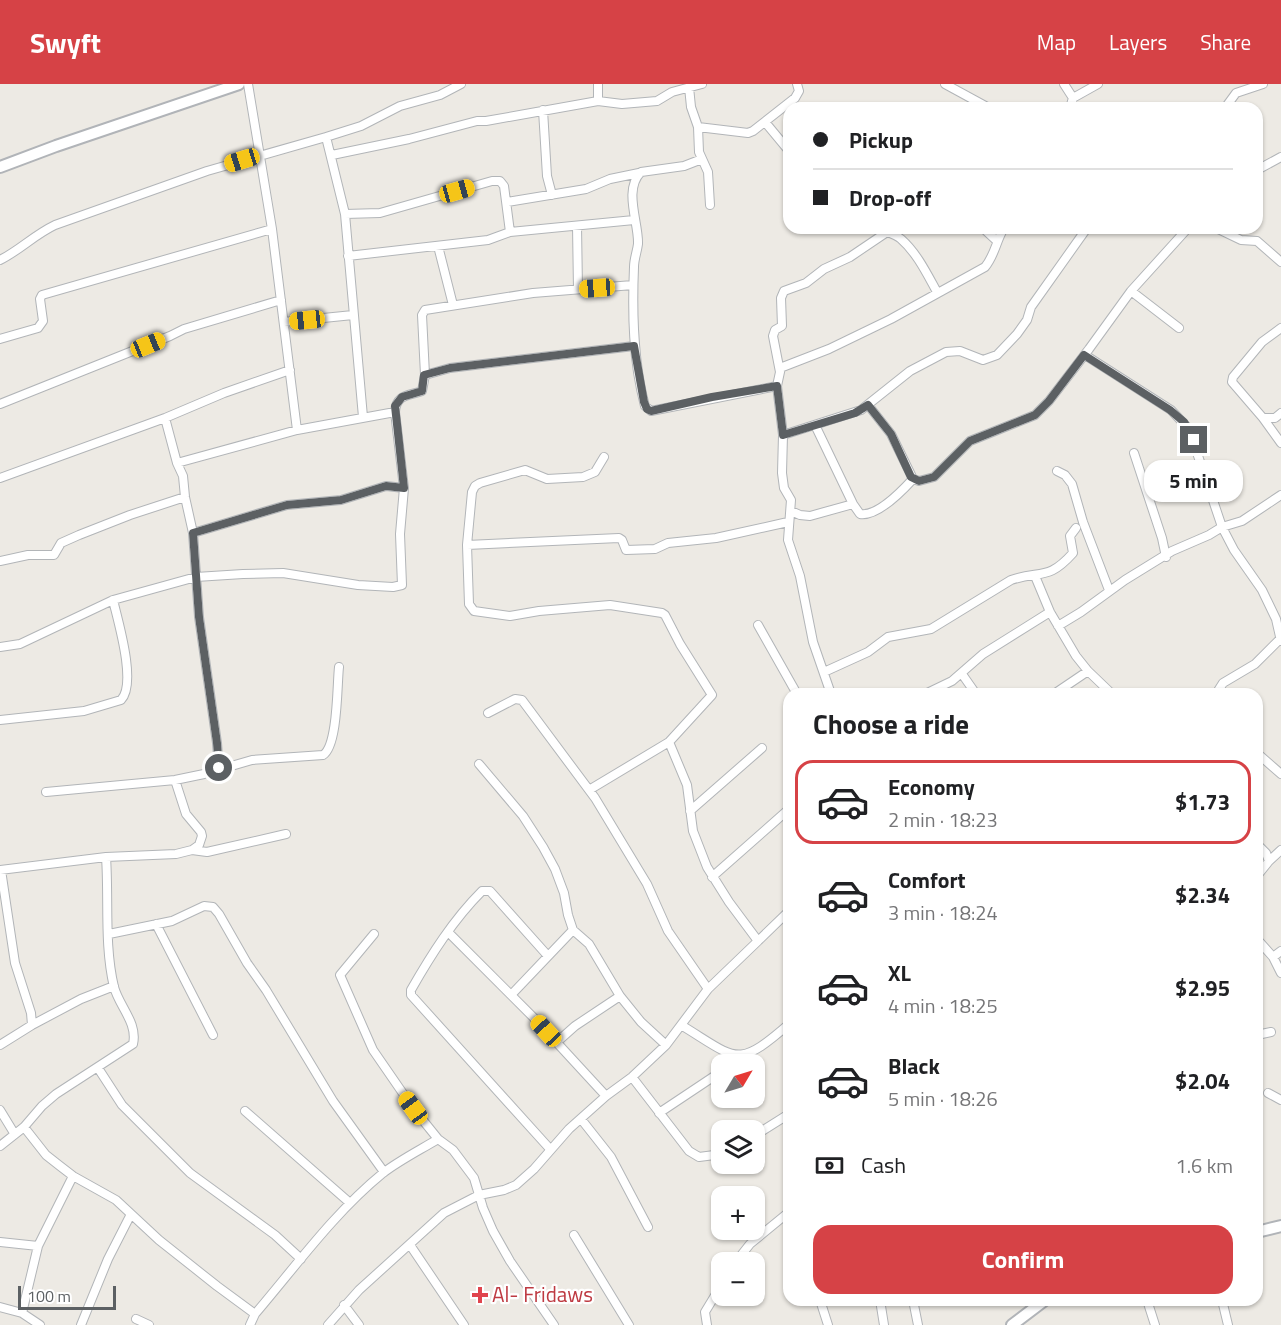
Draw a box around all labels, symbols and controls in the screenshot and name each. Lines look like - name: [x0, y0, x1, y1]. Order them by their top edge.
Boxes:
- text: Swyft: [30, 21, 101, 64]
- text: Map: [1037, 26, 1076, 58]
- text: Layers: [1109, 26, 1167, 58]
- text: Share: [1200, 26, 1251, 58]
- text: Pickup: [849, 123, 913, 157]
- car: [222, 146, 262, 174]
- car: [437, 177, 477, 205]
- text: Drop-off: [849, 181, 931, 215]
- car: [578, 278, 616, 298]
- car: [288, 309, 326, 331]
- car: [128, 330, 168, 360]
- route end: [1180, 426, 1207, 453]
- callout: 5 min: [1144, 461, 1244, 503]
- text: 5 min: [1169, 465, 1218, 496]
- text: Choose a ride: [813, 703, 969, 744]
- route start: [205, 754, 232, 781]
- text: Economy: [888, 770, 975, 804]
- icon: car: [816, 775, 870, 829]
- text: $1.73: [1175, 785, 1230, 819]
- text: 2 min · 18:23: [888, 804, 998, 835]
- text: Comfort: [888, 863, 966, 897]
- icon: car: [816, 868, 870, 922]
- text: $2.34: [1175, 878, 1230, 912]
- text: 3 min · 18:24: [888, 897, 998, 928]
- text: XL: [888, 956, 911, 990]
- icon: car: [816, 961, 870, 1015]
- text: $2.95: [1175, 971, 1230, 1005]
- text: 4 min · 18:25: [888, 990, 998, 1021]
- car: [527, 1012, 565, 1050]
- text: Black: [888, 1049, 940, 1083]
- north arrow: [711, 1054, 765, 1108]
- map controls: [711, 1054, 765, 1306]
- icon: car: [816, 1054, 870, 1108]
- text: $2.04: [1175, 1064, 1230, 1098]
- text: 5 min · 18:26: [888, 1083, 998, 1114]
- car: [395, 1088, 431, 1128]
- button: layers: [711, 1120, 765, 1174]
- text: Cash: [861, 1148, 906, 1182]
- icon: cash: [813, 1149, 846, 1182]
- text: 1.6 km: [1176, 1150, 1233, 1181]
- button: +: [711, 1186, 765, 1240]
- button: Confirm: [813, 1225, 1233, 1294]
- button: −: [711, 1252, 765, 1306]
- place label: Al- Fridaws: [492, 1278, 593, 1310]
- scale bar: [18, 1283, 116, 1310]
- text: 100 m: [27, 1284, 71, 1308]
- marker: Al- Fridaws: [473, 1288, 487, 1302]

